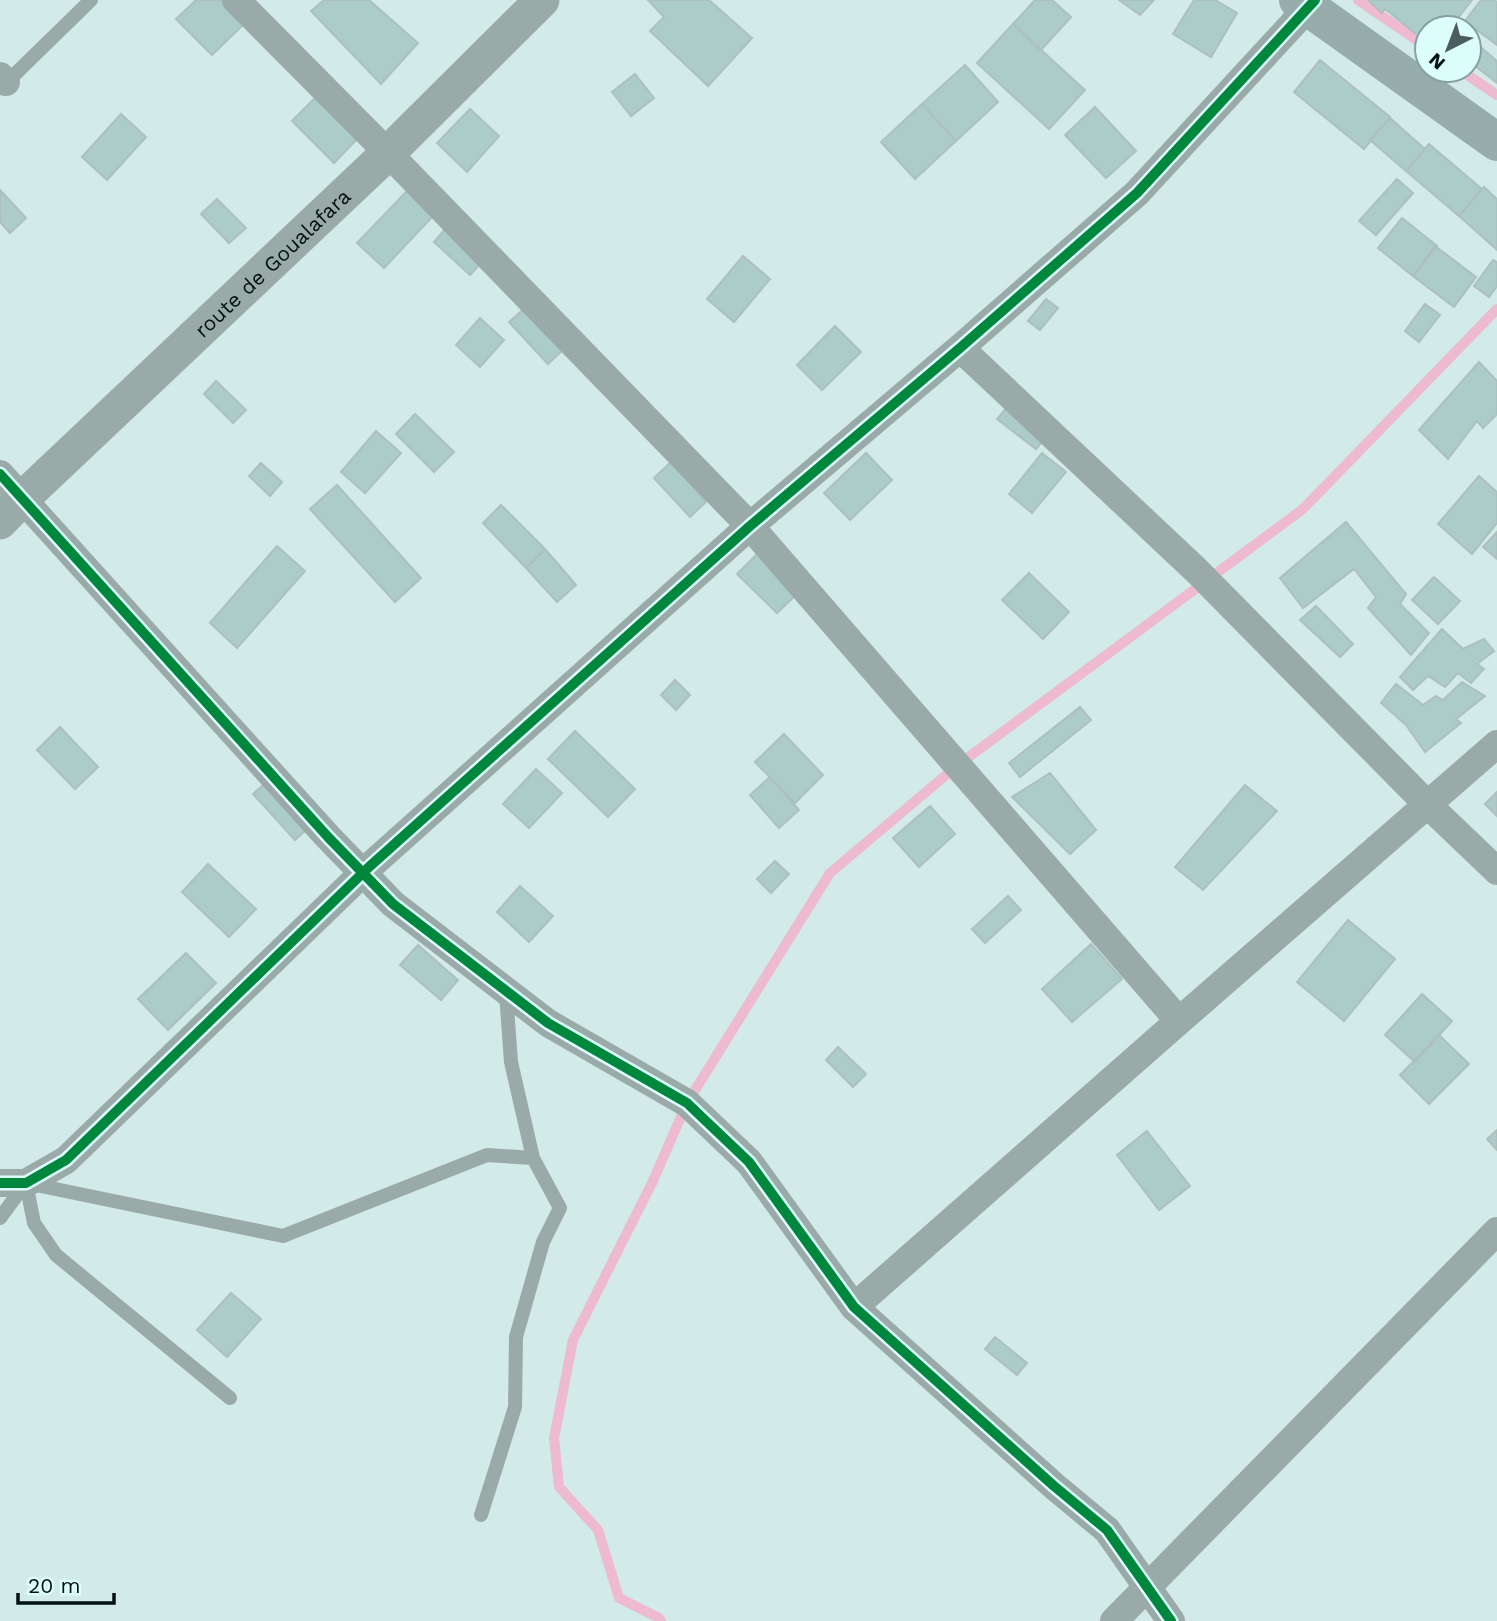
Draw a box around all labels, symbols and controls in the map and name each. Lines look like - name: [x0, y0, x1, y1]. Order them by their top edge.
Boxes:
- north arrow: [1413, 14, 1483, 84]
- text: N: [1424, 48, 1450, 75]
- street label: route de Goualafara: [189, 183, 355, 342]
- scale bar: [18, 1562, 114, 1606]
- text: 20 m: [28, 1573, 80, 1598]

